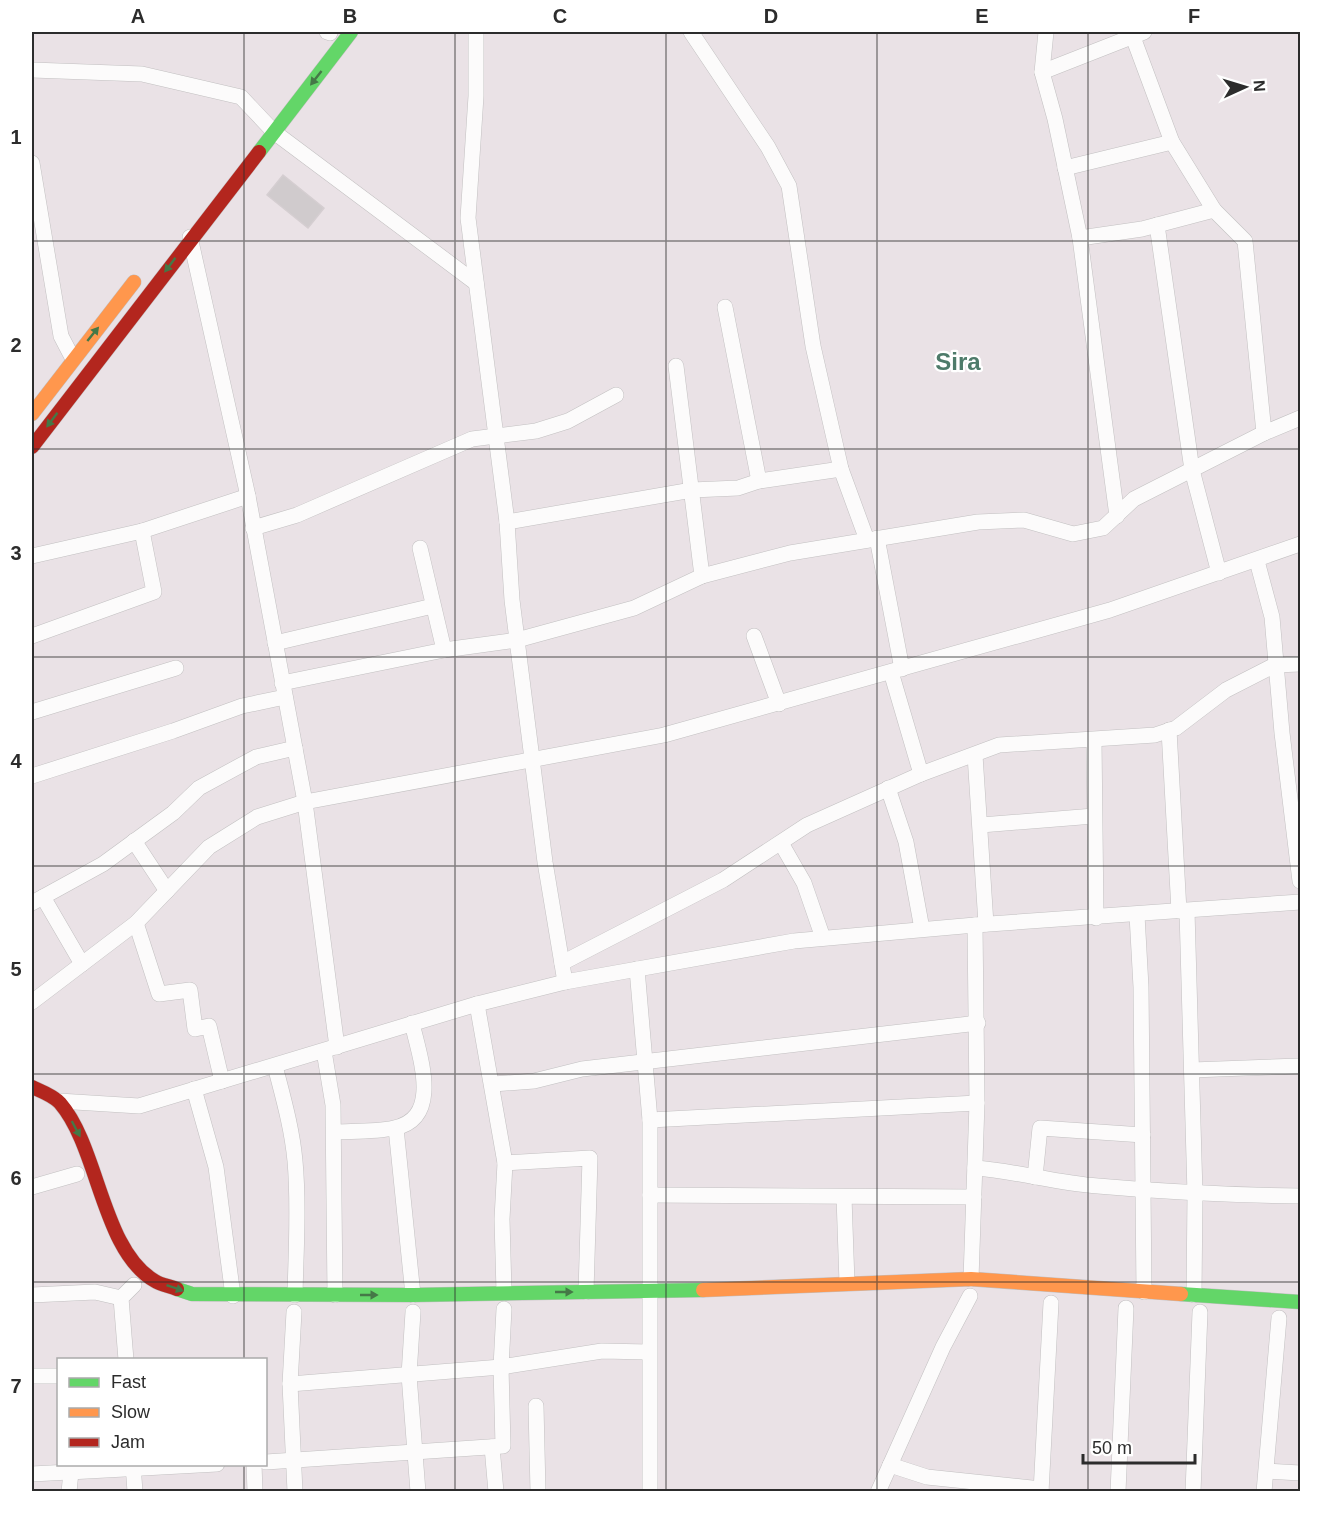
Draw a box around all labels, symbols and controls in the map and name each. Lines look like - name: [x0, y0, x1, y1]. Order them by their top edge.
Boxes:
- text: A: [131, 5, 145, 27]
- text: B: [343, 5, 357, 27]
- text: C: [553, 5, 567, 27]
- text: D: [764, 5, 778, 27]
- text: E: [975, 5, 989, 27]
- text: F: [1188, 5, 1200, 27]
- north arrow: [1215, 57, 1275, 117]
- one-way arrow: [310, 70, 322, 85]
- text: N: [1251, 80, 1268, 92]
- text: 1: [10, 126, 22, 148]
- one-way arrow: [164, 256, 176, 272]
- one-way arrow: [86, 326, 99, 342]
- text: 2: [10, 334, 22, 356]
- district label: Sira: [935, 348, 981, 375]
- one-way arrow: [46, 412, 58, 428]
- text: 3: [10, 542, 22, 564]
- text: 4: [10, 750, 22, 772]
- text: 5: [10, 958, 22, 980]
- one-way arrow: [71, 1121, 81, 1138]
- text: 6: [10, 1167, 22, 1189]
- one-way arrow: [166, 1283, 184, 1293]
- one-way arrow: [555, 1287, 574, 1297]
- one-way arrow: [360, 1290, 379, 1300]
- legend: [57, 1358, 267, 1466]
- text: Fast: [111, 1372, 146, 1392]
- text: 7: [10, 1375, 22, 1397]
- text: Slow: [111, 1402, 151, 1422]
- scale bar: [1083, 1427, 1196, 1465]
- text: Jam: [111, 1432, 145, 1452]
- text: 50 m: [1092, 1438, 1132, 1458]

